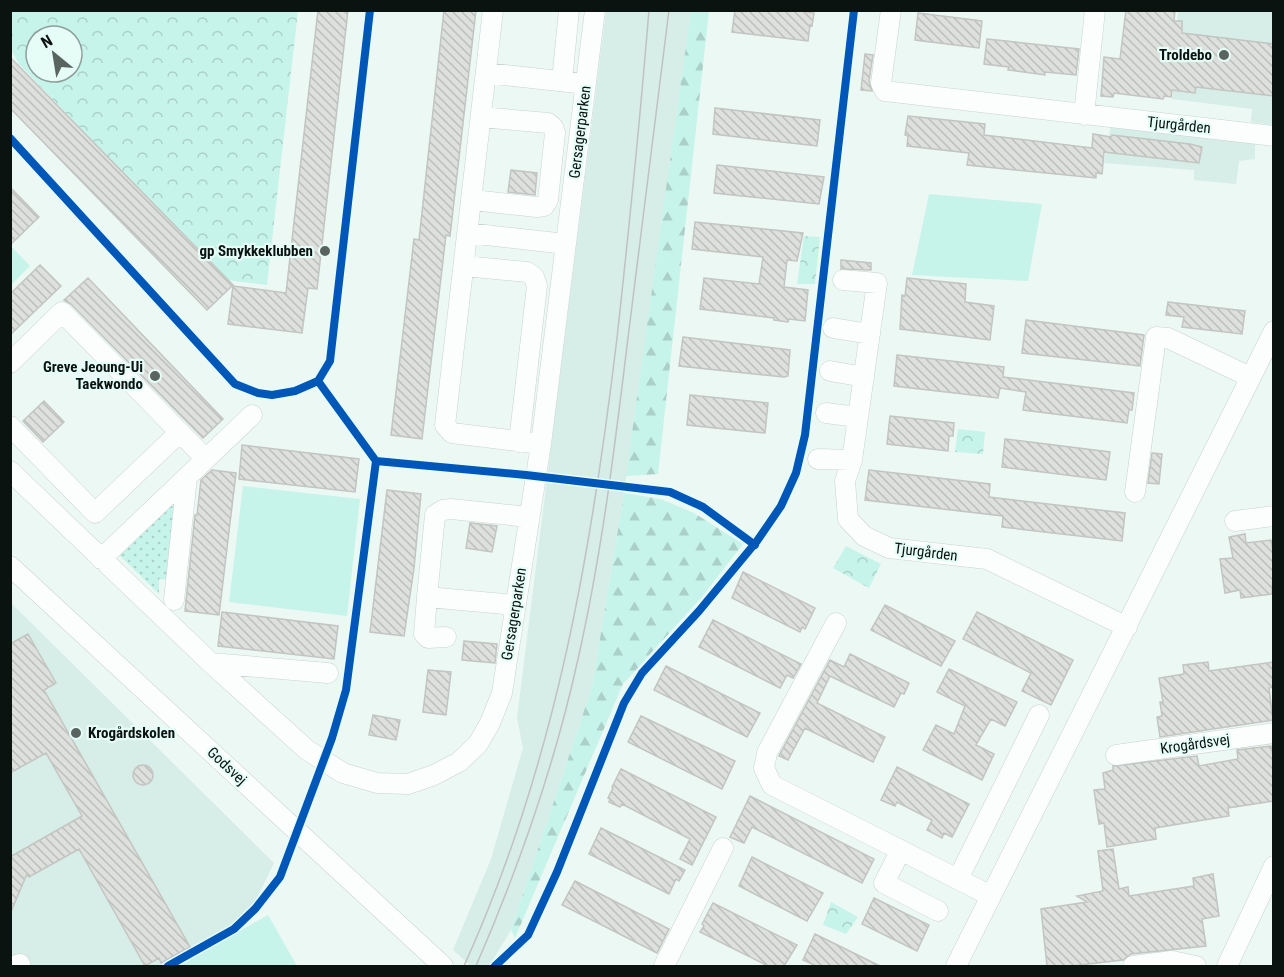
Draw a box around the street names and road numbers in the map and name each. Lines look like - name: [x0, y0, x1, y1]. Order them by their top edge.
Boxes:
- street label: Gersagerparken: [565, 84, 595, 180]
- street label: Tjurgården: [1146, 113, 1212, 137]
- street label: Tjurgården: [893, 539, 959, 565]
- street label: Gersagerparken: [498, 566, 530, 662]
- street label: Krogårdsvej: [1159, 730, 1231, 758]
- street label: Godsvej: [204, 743, 250, 789]

